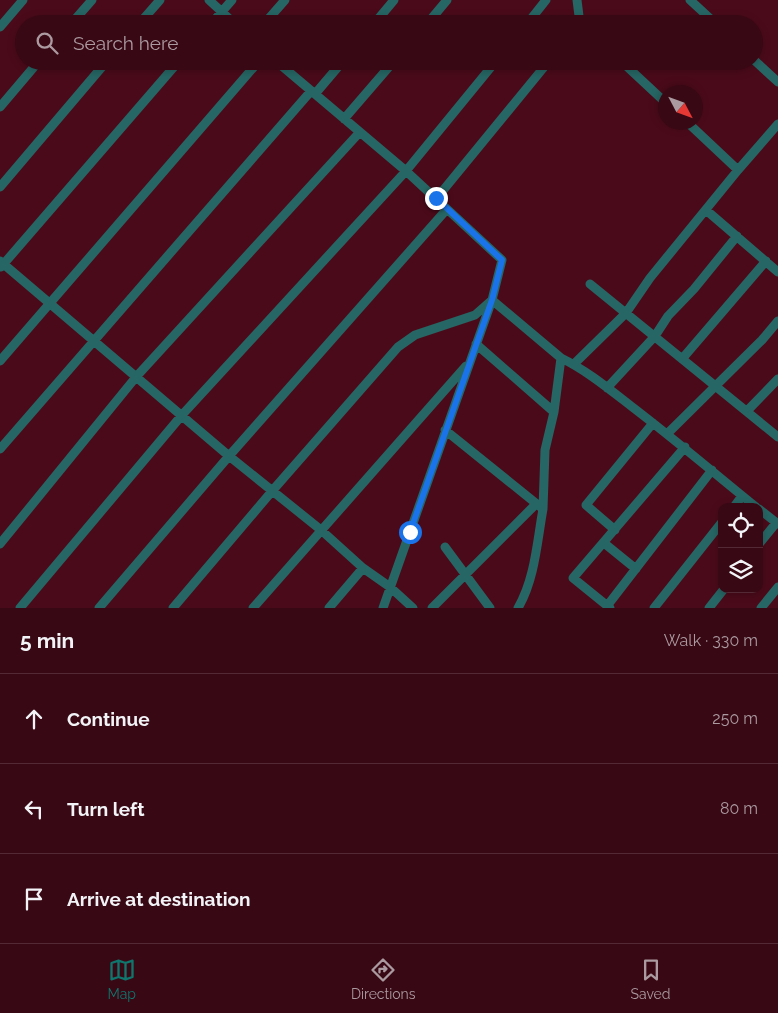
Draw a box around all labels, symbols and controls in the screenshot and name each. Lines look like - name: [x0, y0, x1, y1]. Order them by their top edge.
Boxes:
- search box: [15, 15, 763, 70]
- icon: search: [33, 29, 61, 57]
- text: Search here: [73, 32, 179, 54]
- north arrow: [658, 85, 703, 130]
- route end: [425, 187, 448, 210]
- map controls: [718, 503, 763, 593]
- button: locate: [718, 503, 763, 548]
- route start: [399, 521, 422, 544]
- button: layers: [718, 548, 763, 593]
- text: 5 min: [20, 628, 74, 653]
- text: Walk · 330 m: [664, 631, 758, 650]
- icon: ahead: [20, 705, 48, 733]
- text: Continue: [67, 708, 150, 730]
- text: 250 m: [712, 709, 758, 728]
- icon: left: [20, 795, 48, 823]
- text: Turn left: [67, 798, 144, 820]
- text: 80 m: [720, 799, 758, 818]
- icon: arrive: [20, 885, 48, 913]
- text: Arrive at destination: [67, 888, 251, 910]
- tab: Map: [107, 956, 136, 1002]
- tab: Directions: [351, 956, 416, 1002]
- tab: Saved: [630, 956, 671, 1002]

